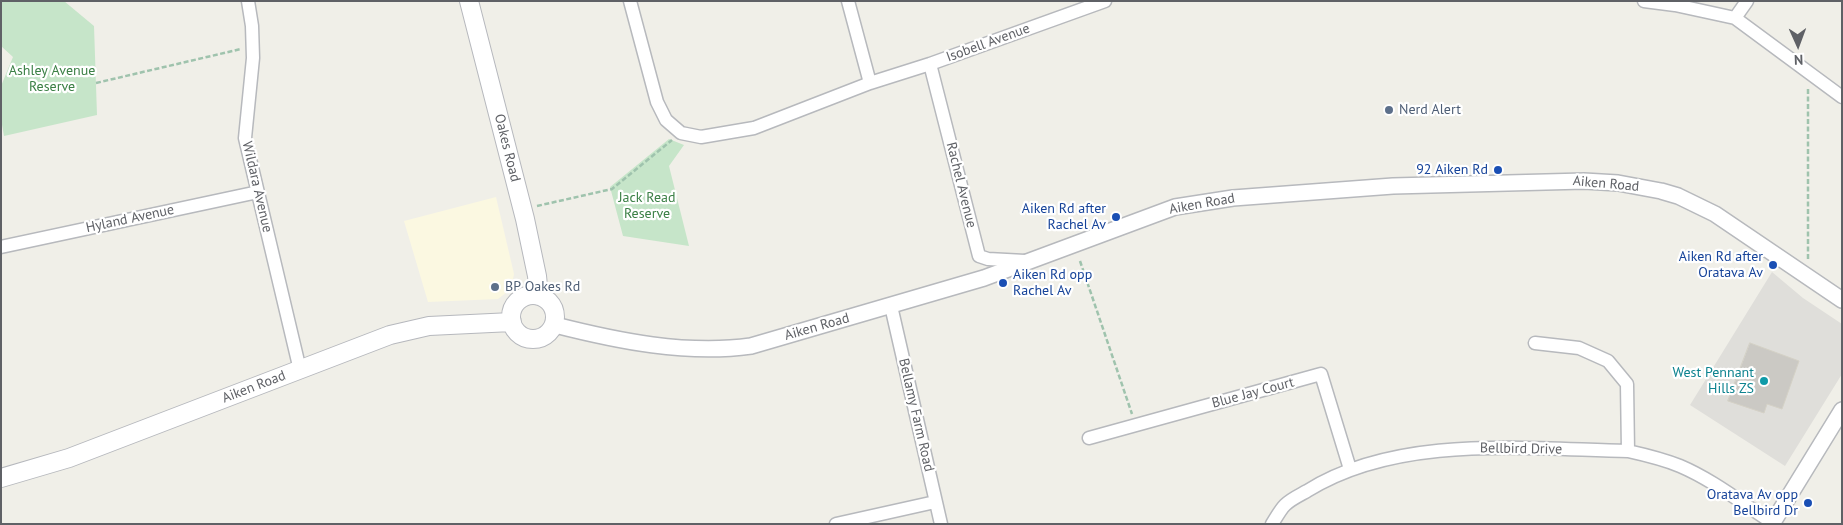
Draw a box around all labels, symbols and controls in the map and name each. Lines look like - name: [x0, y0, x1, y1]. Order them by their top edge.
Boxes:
- street label: Isobell Avenue: [944, 20, 1032, 66]
- north arrow: [1773, 20, 1823, 70]
- text: N: [1794, 51, 1803, 69]
- park label: Ashley Avenue Reserve: [9, 63, 95, 95]
- place label: Nerd Alert: [1399, 102, 1461, 118]
- marker: Nerd Alert: [1383, 104, 1395, 116]
- street label: Oakes Road: [490, 112, 524, 184]
- street label: Wildara Avenue: [238, 140, 276, 234]
- street label: Rachel Avenue: [942, 140, 980, 230]
- place label: 92 Aiken Rd: [1416, 162, 1488, 178]
- marker: 92 Aiken Rd: [1492, 164, 1504, 176]
- street label: Aiken Road: [1572, 173, 1640, 195]
- park label: Jack Read Reserve: [618, 190, 676, 222]
- street label: Aiken Road: [1168, 190, 1236, 218]
- street label: Hyland Avenue: [84, 201, 176, 237]
- place label: Aiken Rd after Rachel Av: [1022, 201, 1106, 233]
- marker: Aiken Rd after Rachel Av: [1110, 211, 1122, 223]
- place label: Aiken Rd after Oratava Av: [1679, 249, 1763, 282]
- marker: Aiken Rd after Oratava Av: [1767, 259, 1779, 271]
- place label: Aiken Rd opp Rachel Av: [1013, 267, 1092, 300]
- marker: Aiken Rd opp Rachel Av: [997, 277, 1009, 289]
- place label: BP Oakes Rd: [505, 279, 580, 295]
- marker: BP Oakes Rd: [489, 281, 501, 293]
- street label: Aiken Road: [783, 310, 851, 344]
- street label: Bellamy Farm Road: [895, 357, 937, 473]
- place label: West Pennant Hills ZS: [1672, 365, 1754, 398]
- street label: Aiken Road: [220, 367, 288, 407]
- street label: Blue Jay Court: [1210, 374, 1296, 412]
- marker: West Pennant Hills ZS: [1758, 375, 1770, 387]
- street label: Bellbird Drive: [1480, 440, 1562, 458]
- place label: Oratava Av opp Bellbird Dr: [1707, 487, 1798, 520]
- marker: Oratava Av opp Bellbird Dr: [1802, 497, 1814, 509]

